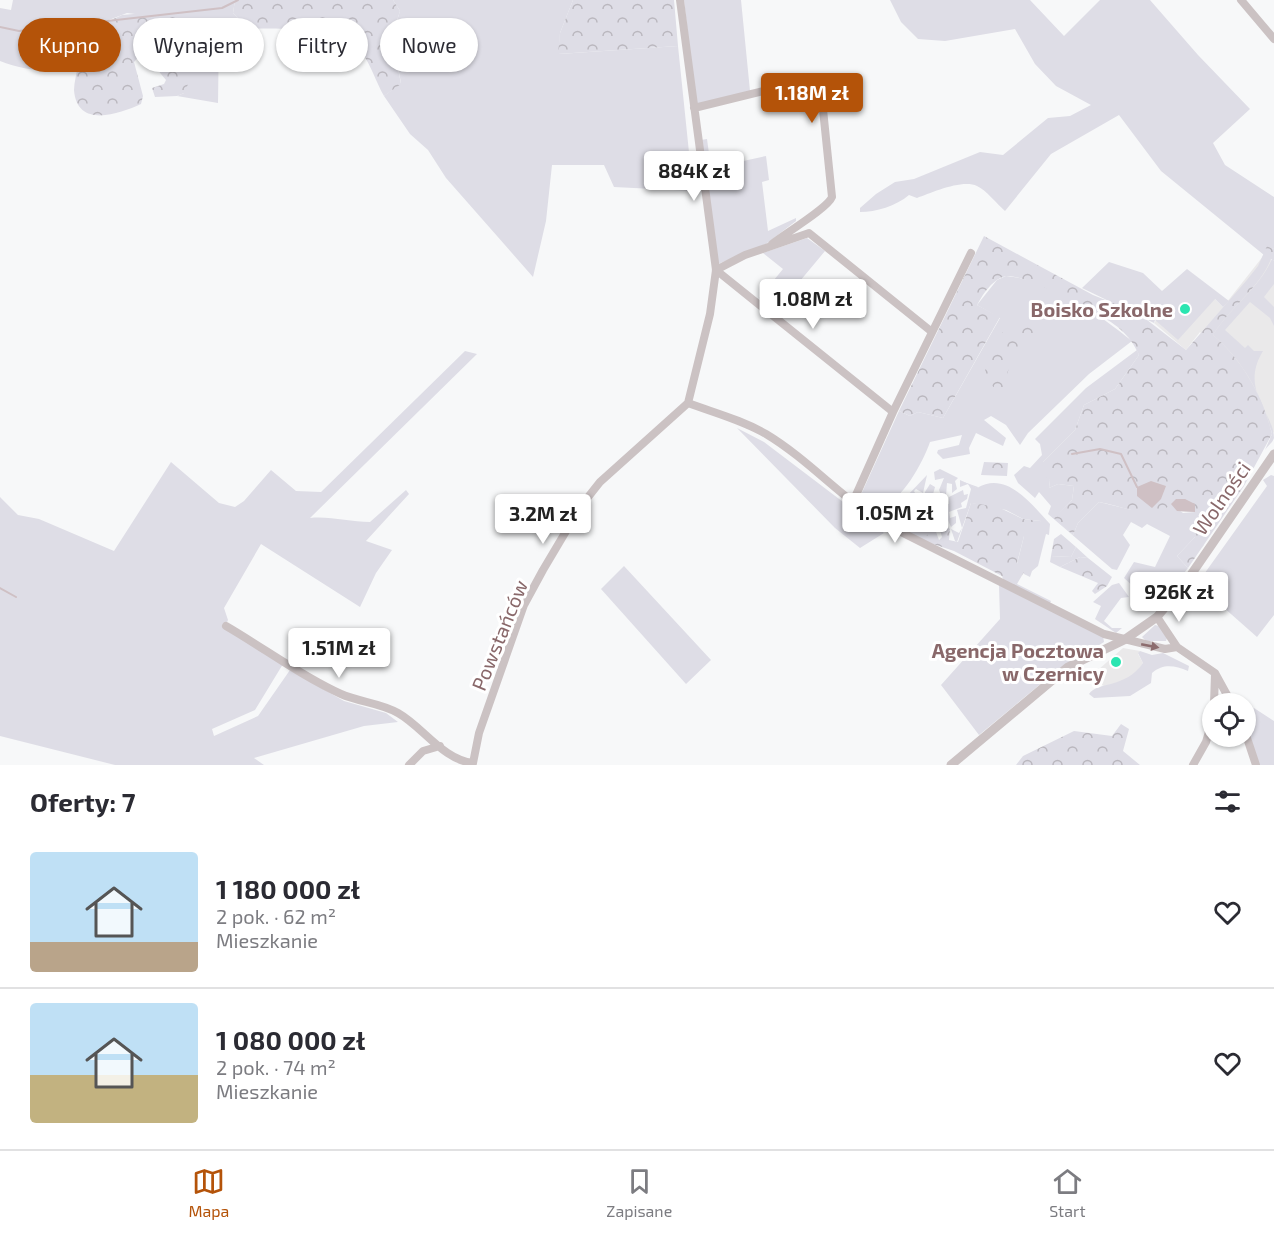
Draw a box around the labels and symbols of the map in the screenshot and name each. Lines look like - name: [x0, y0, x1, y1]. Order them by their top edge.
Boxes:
- pin: 1.18M zł: [750, 73, 874, 124]
- pin: 884K zł: [639, 151, 749, 202]
- pin: 1.08M zł: [751, 279, 875, 330]
- place label: Boisko Szkolne: [1031, 297, 1173, 321]
- marker: Boisko Szkolne: [1178, 302, 1192, 316]
- street label: Wolności: [1187, 457, 1255, 539]
- pin: 1.05M zł: [833, 493, 957, 544]
- pin: 3.2M zł: [488, 494, 598, 545]
- pin: 926K zł: [1124, 572, 1234, 623]
- street label: Powstańców: [466, 576, 532, 694]
- pin: 1.51M zł: [277, 628, 401, 679]
- place label: Agencja Pocztowa w Czernicy: [932, 638, 1105, 686]
- one-way arrow: [1141, 642, 1160, 651]
- marker: Agencja Pocztowa w Czernicy: [1109, 655, 1123, 669]

